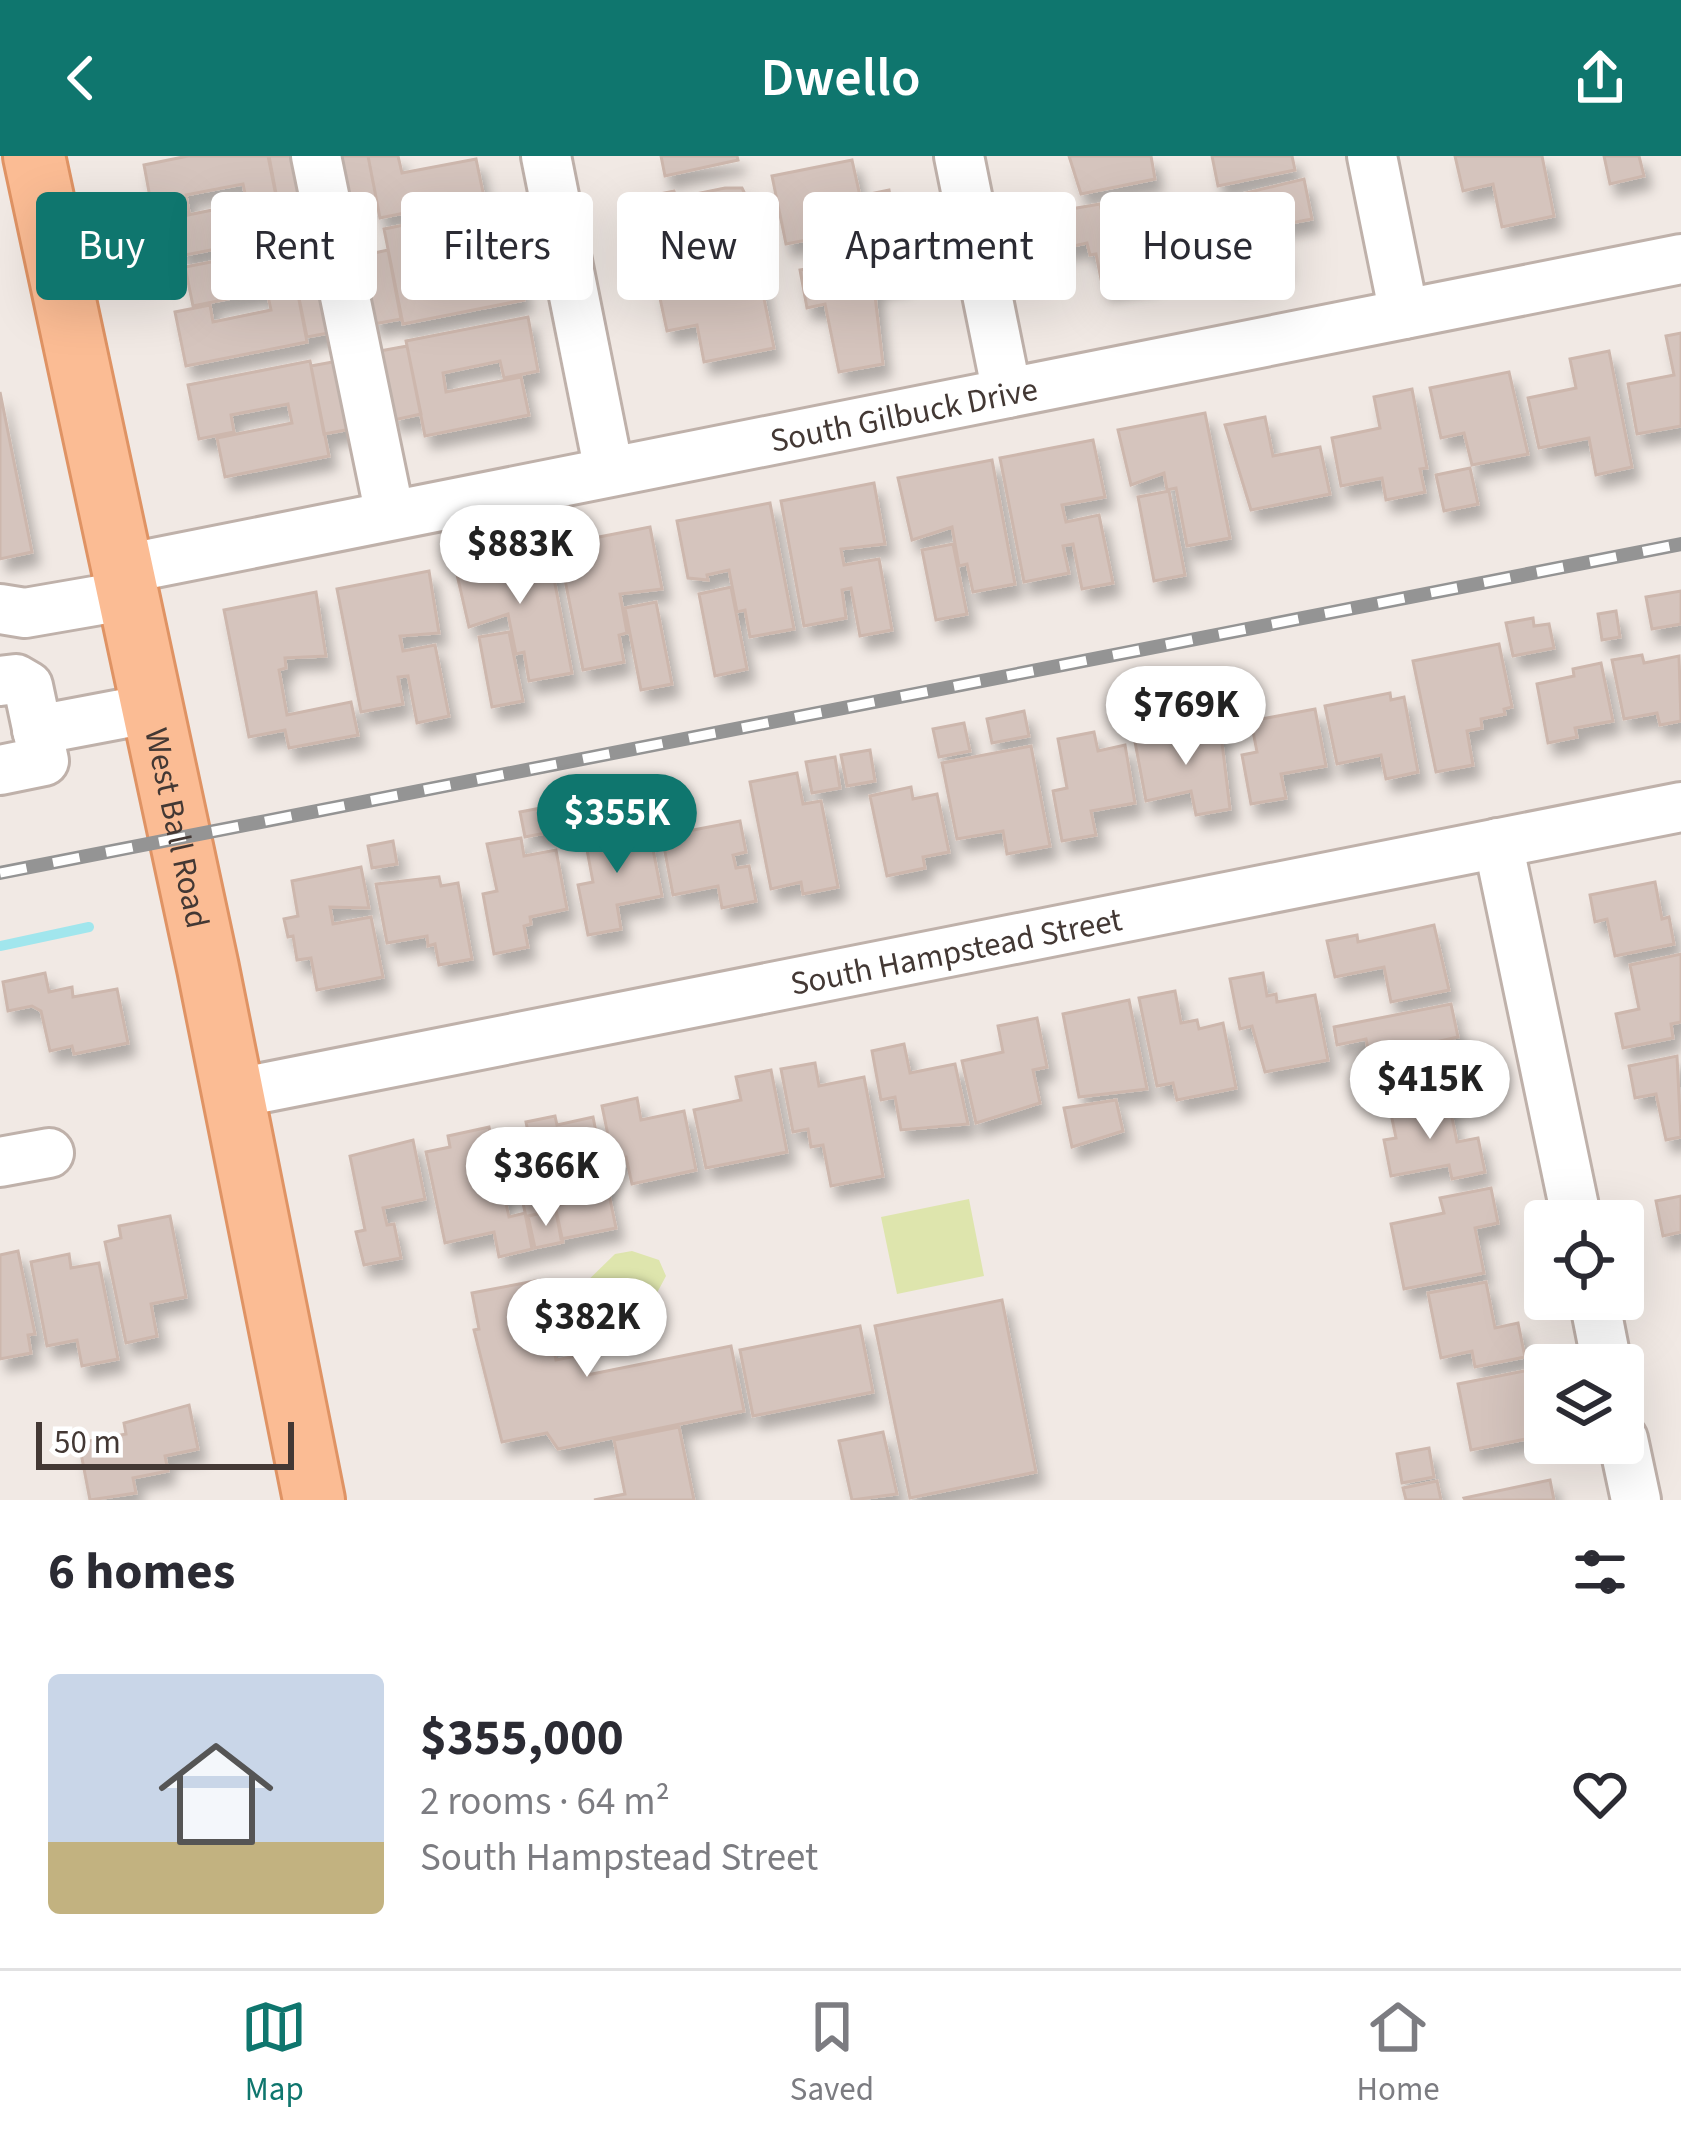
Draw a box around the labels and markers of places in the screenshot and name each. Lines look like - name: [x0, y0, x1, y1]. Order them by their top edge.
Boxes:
- pin: $883K: [436, 505, 604, 607]
- pin: $769K: [1102, 666, 1270, 768]
- pin: $355K: [533, 774, 701, 876]
- pin: $415K: [1346, 1040, 1514, 1142]
- pin: $366K: [462, 1127, 630, 1229]
- pin: $382K: [503, 1278, 671, 1380]

